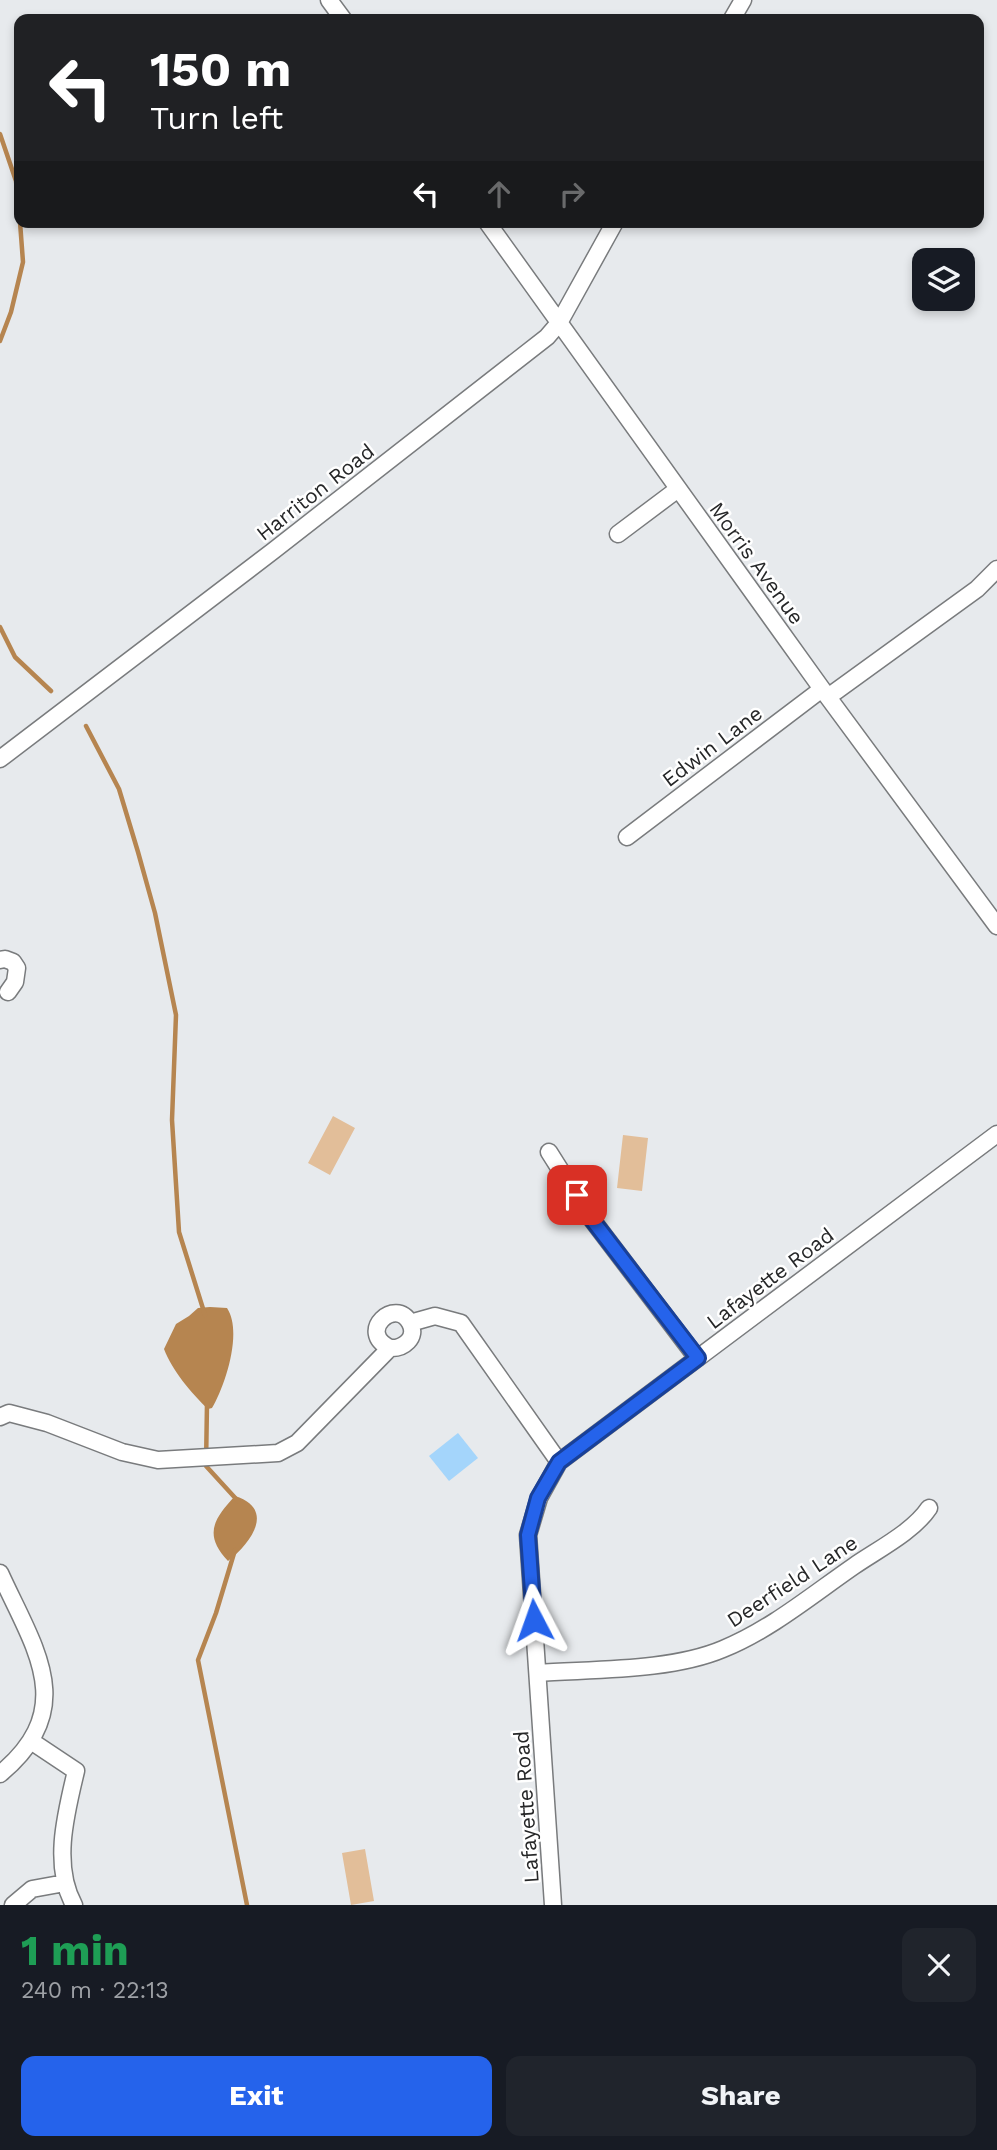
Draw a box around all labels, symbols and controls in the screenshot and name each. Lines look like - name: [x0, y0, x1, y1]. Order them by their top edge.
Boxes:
- text: 150 m: [150, 40, 291, 98]
- icon: left: [35, 42, 126, 133]
- text: Turn left: [150, 99, 283, 137]
- icon: left: [407, 175, 445, 213]
- icon: ahead: [480, 175, 518, 213]
- icon: right: [553, 175, 591, 213]
- map controls: [912, 248, 975, 311]
- button: layers: [912, 248, 975, 311]
- street label: Harriton Road: [251, 438, 379, 546]
- street label: Morris Avenue: [704, 497, 810, 629]
- street label: Edwin Lane: [657, 700, 767, 792]
- pin: [547, 1165, 607, 1225]
- icon: arrive: [558, 1176, 596, 1214]
- street label: Lafayette Road: [702, 1222, 838, 1334]
- street label: Deerfield Lane: [722, 1530, 862, 1632]
- position arrow: [497, 1583, 571, 1657]
- street label: Lafayette Road: [508, 1730, 544, 1884]
- text: 1 min: [21, 1926, 129, 1975]
- button: close: [902, 1928, 976, 2002]
- text: 240 m · 22:13: [21, 1977, 169, 2004]
- button: Exit: [21, 2056, 492, 2136]
- button: Share: [506, 2056, 976, 2136]

